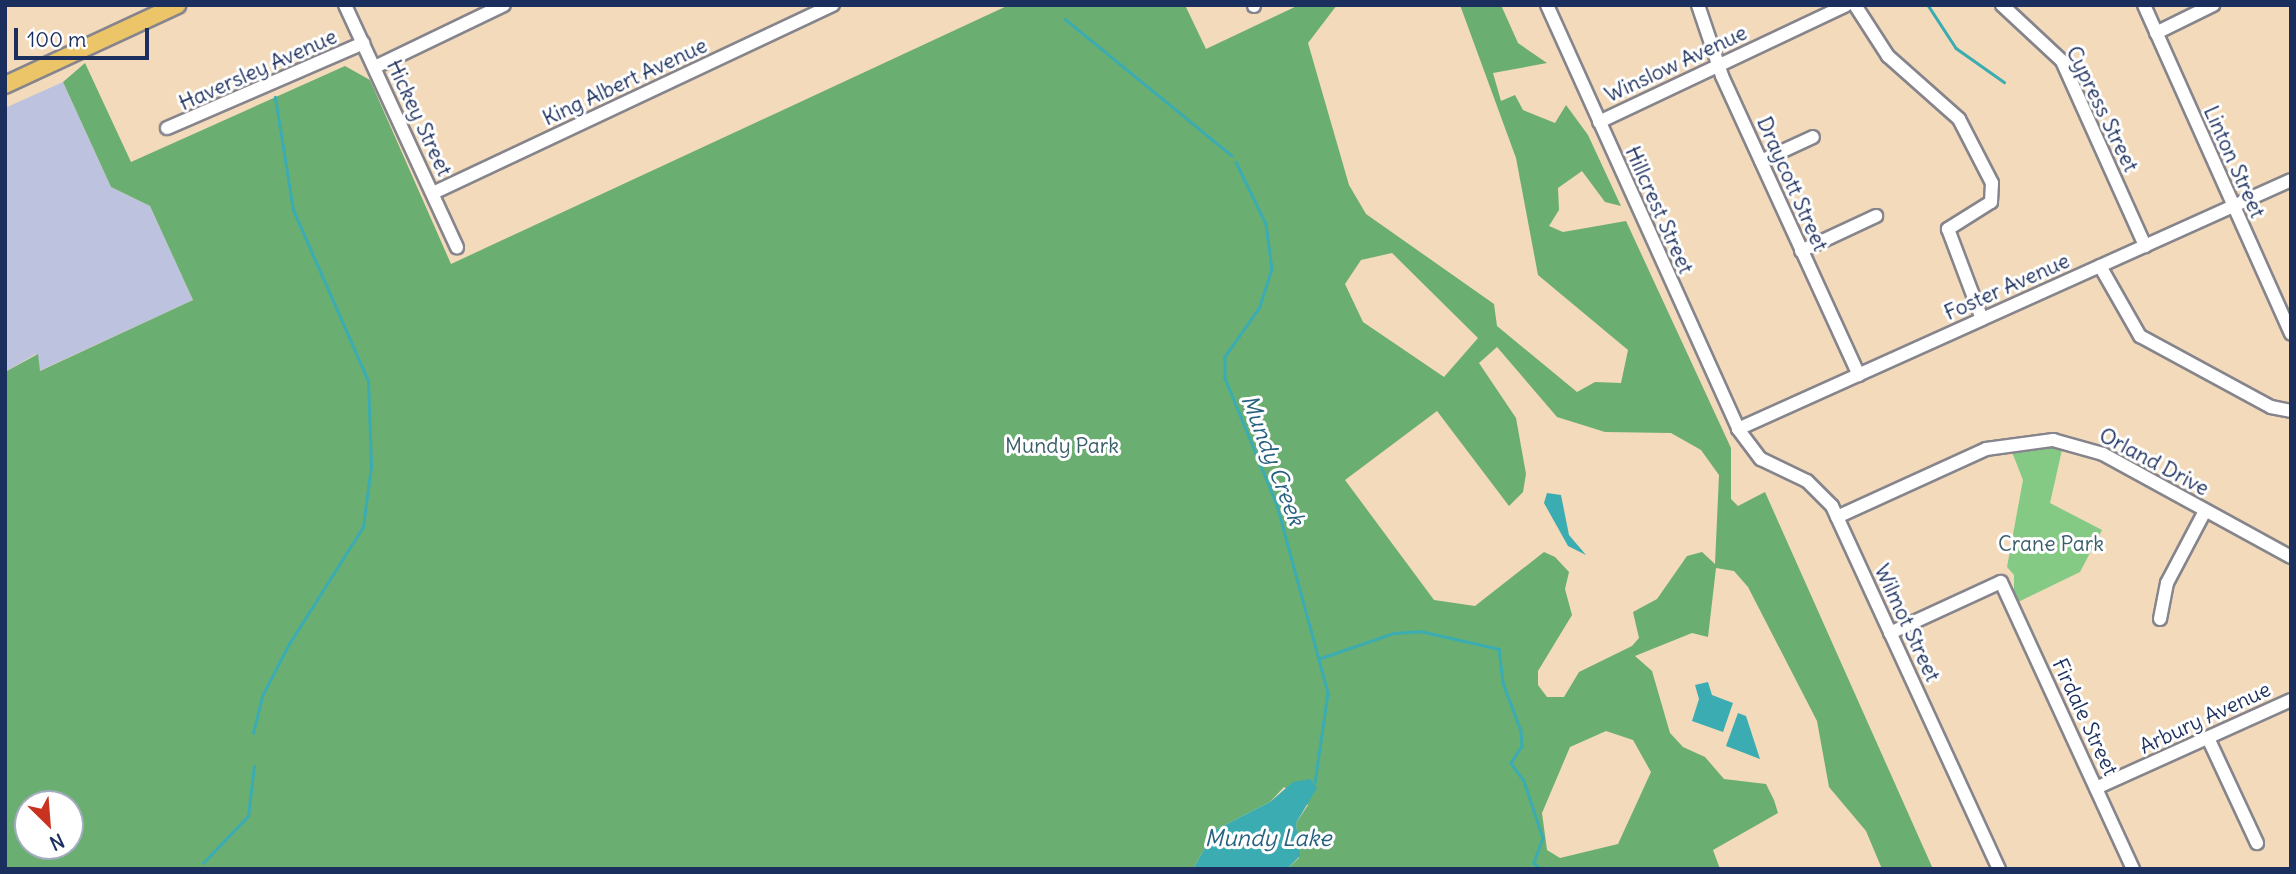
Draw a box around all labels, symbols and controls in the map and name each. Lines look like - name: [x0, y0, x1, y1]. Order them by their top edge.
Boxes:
- scale bar: [18, 14, 152, 58]
- street label: Winslow Avenue: [1601, 20, 1751, 108]
- street label: Haversley Avenue: [175, 24, 341, 116]
- text: 100 m: [27, 26, 86, 53]
- street label: King Albert Avenue: [539, 33, 711, 131]
- street label: Cypress Street: [2061, 42, 2143, 176]
- street label: Hickey Street: [381, 56, 457, 180]
- street label: Linton Street: [2198, 102, 2270, 222]
- street label: Draycott Street: [1751, 113, 1833, 255]
- street label: Hillcrest Street: [1620, 142, 1698, 278]
- street label: Foster Avenue: [1940, 248, 2074, 326]
- water label: Mundy Creek: [1235, 391, 1311, 529]
- street label: Orland Drive: [2095, 423, 2213, 501]
- park label: Mundy Park: [1005, 433, 1119, 459]
- park label: Crane Park: [1998, 531, 2104, 557]
- street label: Wilmot Street: [1869, 560, 1945, 686]
- street label: Firdale Street: [2047, 654, 2123, 780]
- street label: Arbury Avenue: [2135, 677, 2275, 759]
- north arrow: [14, 790, 84, 860]
- water label: Mundy Lake: [1205, 824, 1331, 852]
- text: N: [46, 829, 68, 856]

